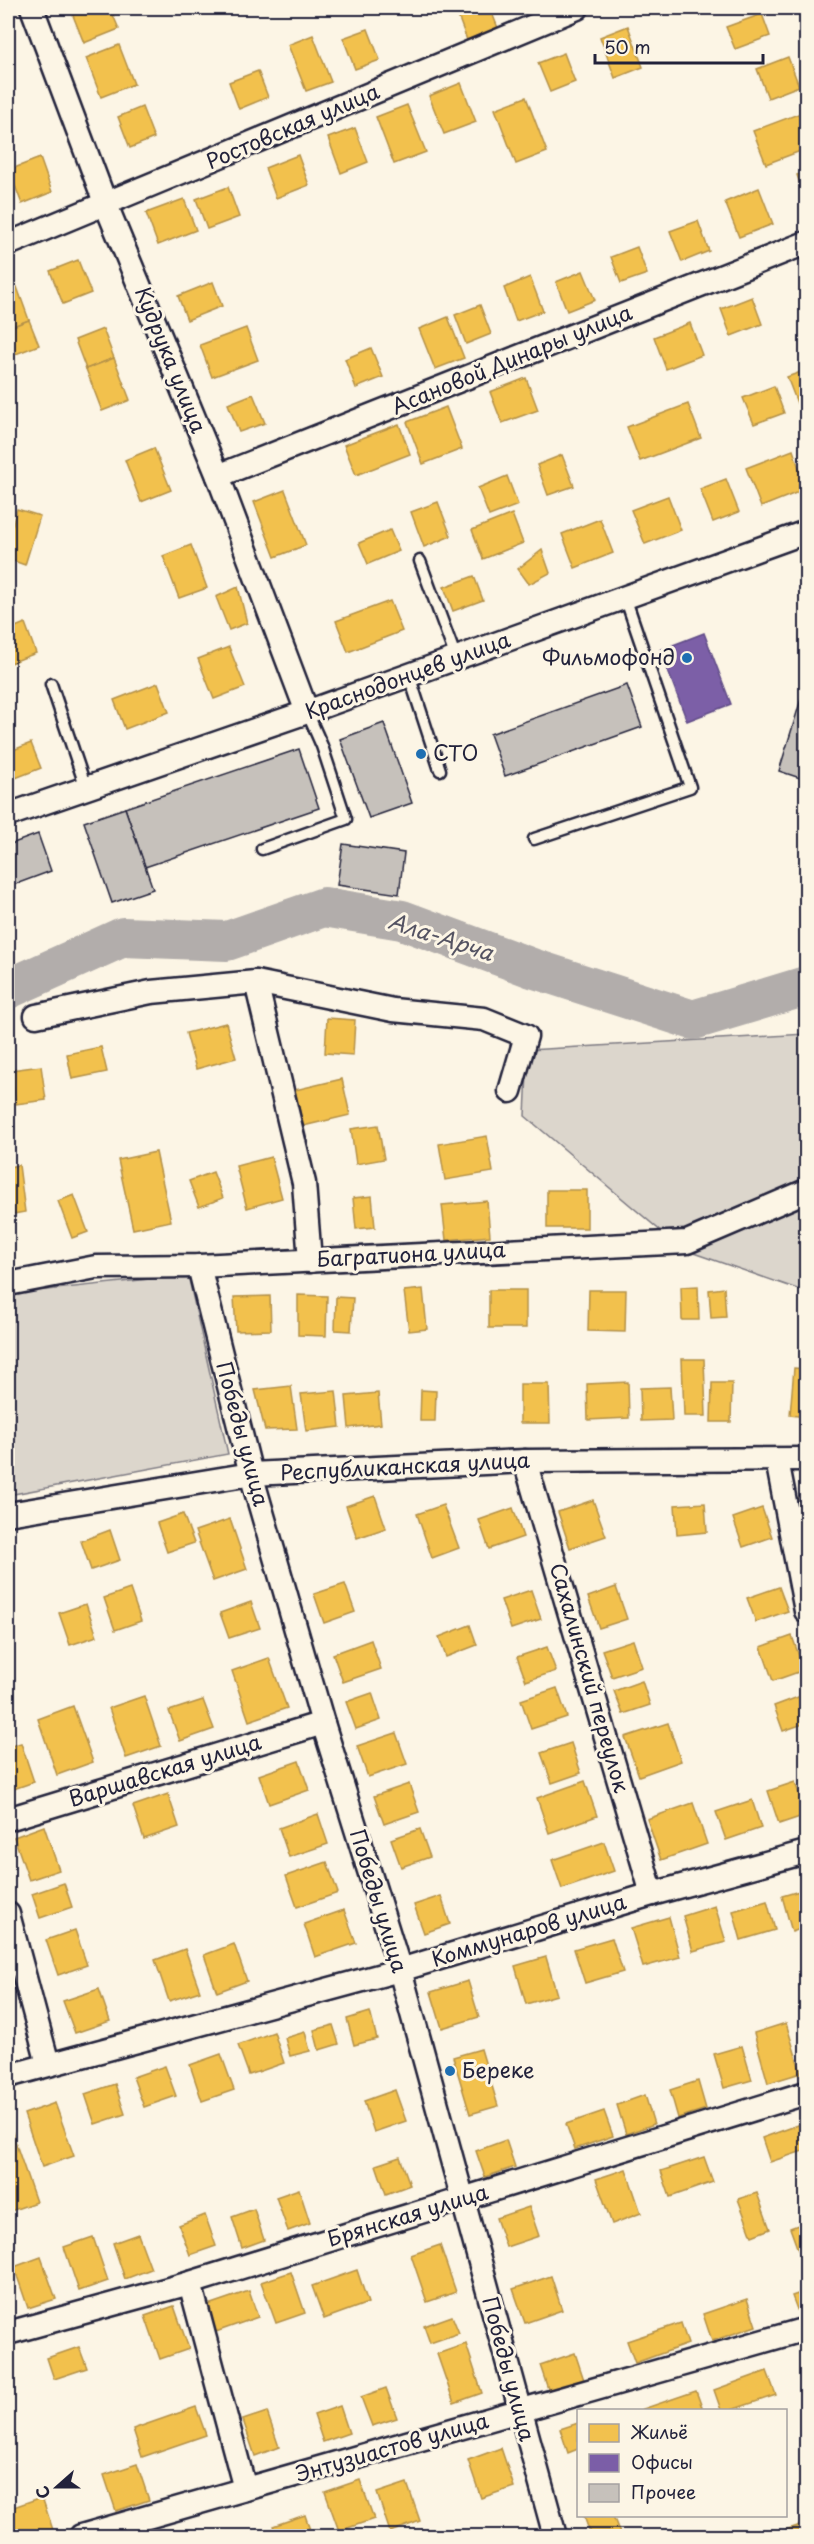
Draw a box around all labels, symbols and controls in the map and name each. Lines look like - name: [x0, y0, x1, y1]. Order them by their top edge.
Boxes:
- scale bar: [595, 27, 763, 65]
- text: 50 m: [604, 33, 651, 60]
- street label: Ростовская улица: [200, 74, 385, 176]
- street label: Кудрука улица: [128, 281, 216, 438]
- street label: Асановой Динары улица: [386, 295, 637, 421]
- street label: Краснодонцев улица: [300, 622, 515, 726]
- place label: Фильмофонд: [542, 640, 675, 672]
- marker: Фильмофонд: [680, 651, 694, 665]
- place label: СТО: [433, 736, 478, 768]
- marker: СТО: [414, 747, 428, 761]
- water label: Ала-Арча: [385, 903, 499, 968]
- street label: Багратиона улица: [316, 1232, 507, 1274]
- street label: Победы улица: [209, 1358, 279, 1510]
- street label: Республиканская улица: [279, 1442, 531, 1488]
- street label: Сахалинский переулок: [543, 1559, 639, 1796]
- street label: Варшавская улица: [64, 1724, 265, 1814]
- street label: Победы улица: [343, 1825, 417, 1977]
- street label: Коммунаров улица: [427, 1884, 630, 1974]
- place label: Береке: [462, 2053, 535, 2085]
- marker: Береке: [443, 2064, 457, 2078]
- street label: Брянская улица: [323, 2174, 493, 2254]
- street label: Победы улица: [475, 2293, 545, 2445]
- street label: Энтузиастов улица: [291, 2403, 493, 2489]
- legend: [577, 2409, 787, 2517]
- text: Жильё: [630, 2418, 688, 2445]
- text: Офисы: [631, 2448, 693, 2475]
- north arrow: [27, 2457, 87, 2517]
- text: Прочее: [631, 2478, 696, 2505]
- text: С: [29, 2483, 55, 2503]

